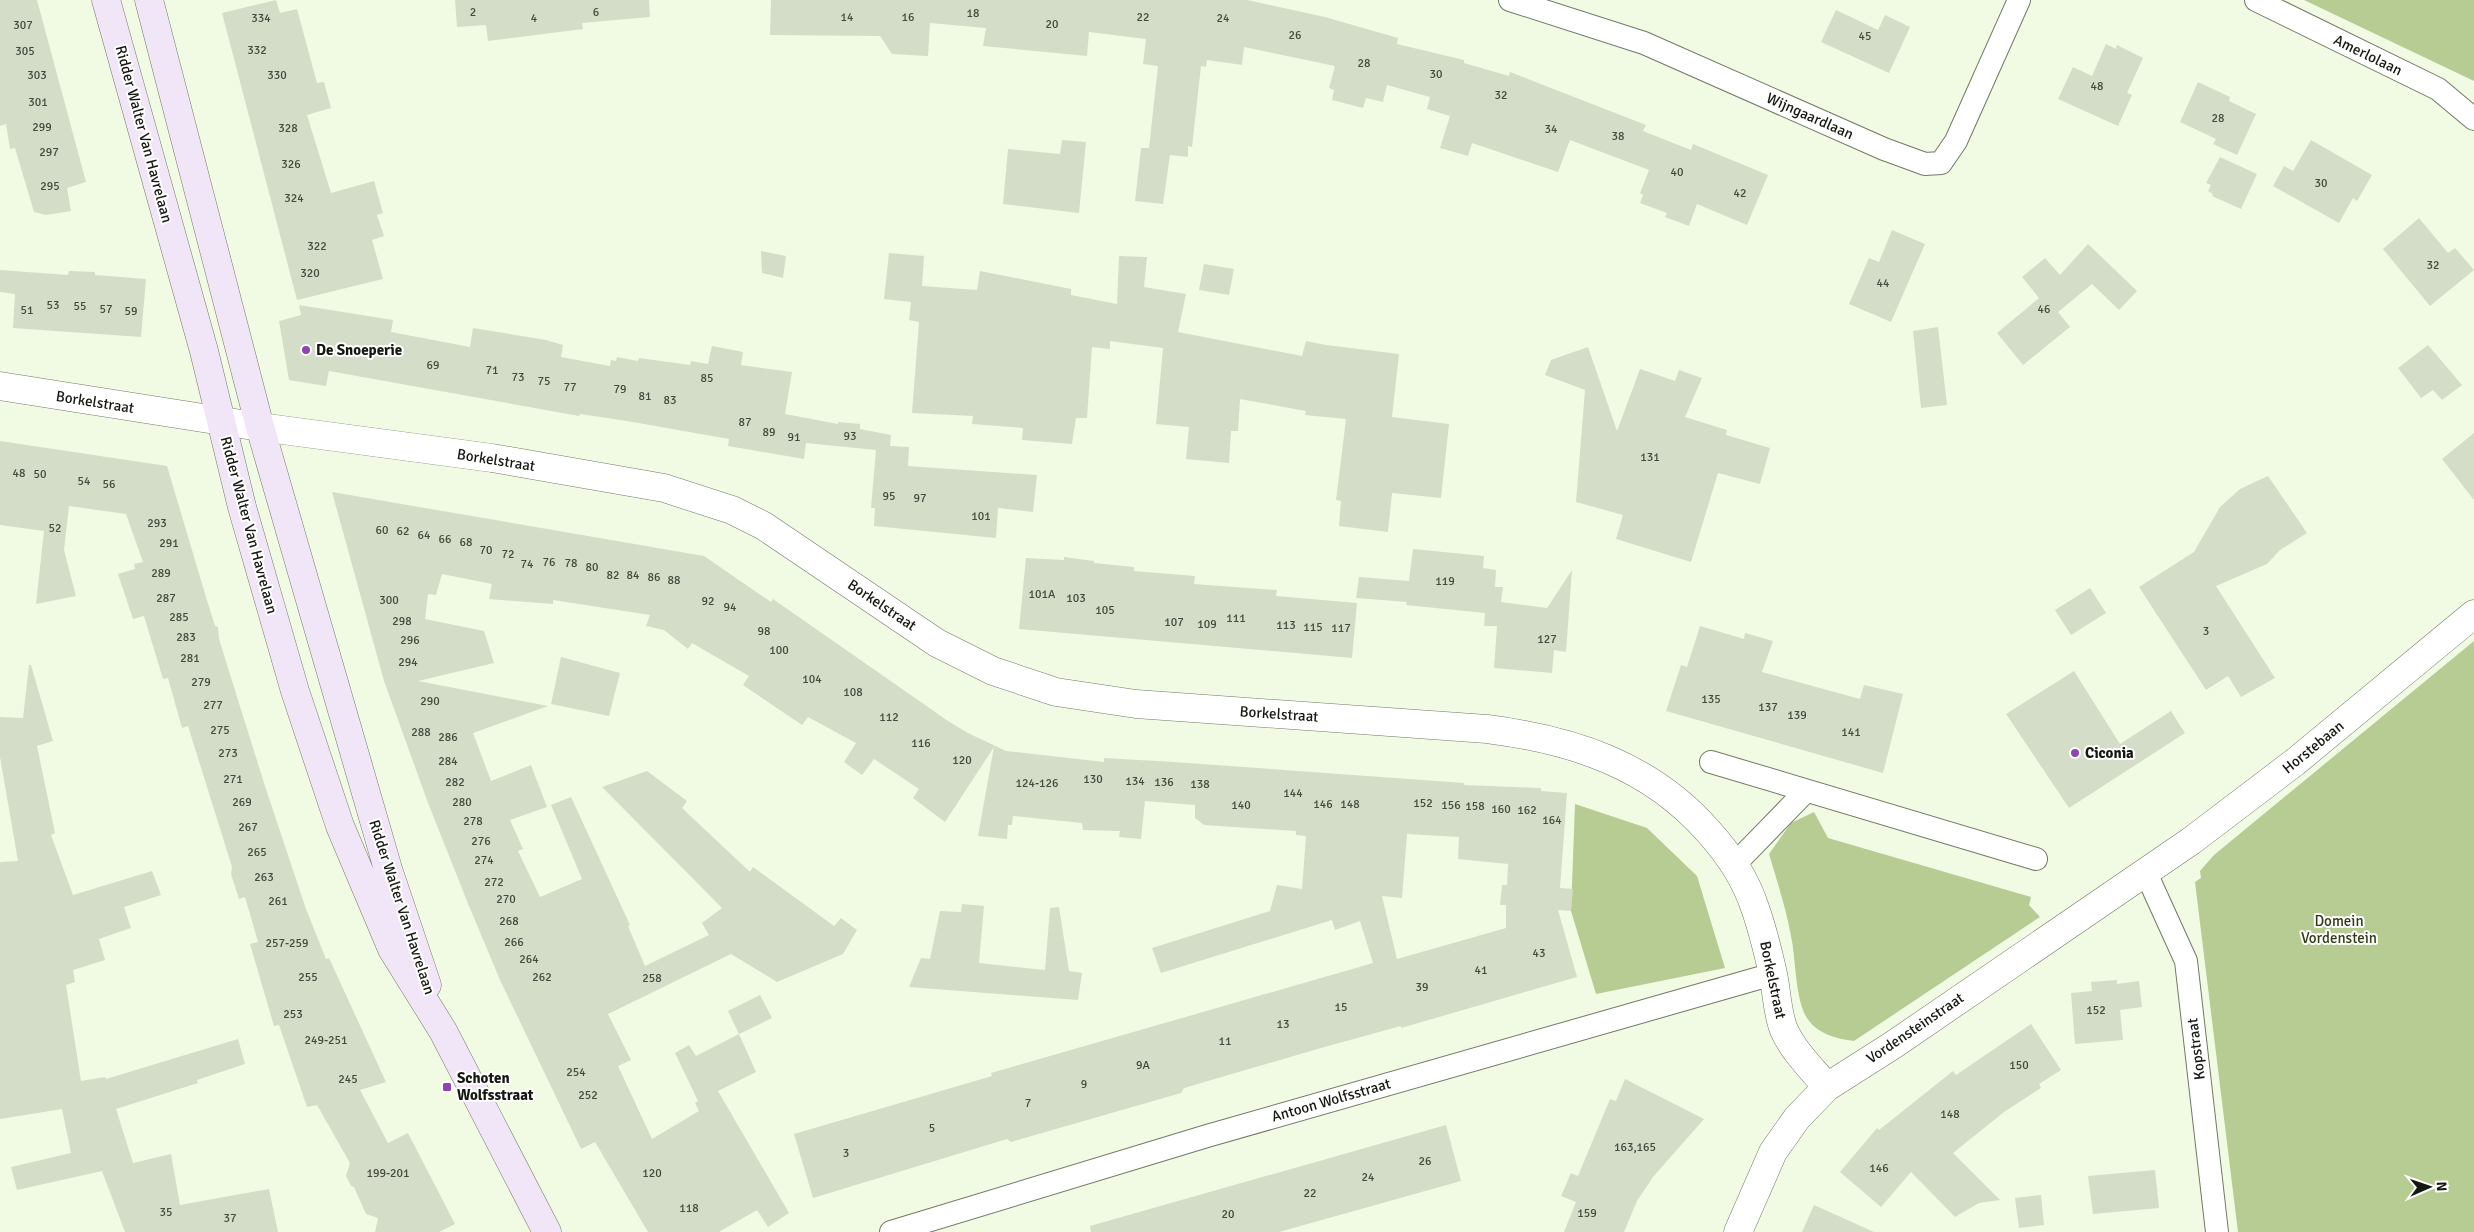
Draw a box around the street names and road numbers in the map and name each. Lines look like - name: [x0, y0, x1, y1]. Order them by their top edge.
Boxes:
- street label: Amerlolaan: [2331, 31, 2405, 79]
- street label: Ridder Walter Van Havrelaan: [112, 43, 176, 225]
- street label: Wijngaardlaan: [1764, 89, 1856, 143]
- street label: Borkelstraat: [55, 387, 135, 417]
- street label: Ridder Walter Van Havrelaan: [217, 434, 281, 616]
- street label: Borkelstraat: [456, 445, 536, 475]
- street label: Borkelstraat: [844, 575, 920, 635]
- street label: Borkelstraat: [1239, 702, 1319, 726]
- street label: Horstebaan: [2279, 717, 2347, 777]
- street label: Ridder Walter Van Havrelaan: [365, 817, 439, 997]
- street label: Borkelstraat: [1756, 939, 1790, 1021]
- street label: Vordensteinstraat: [1863, 989, 1967, 1067]
- street label: Kopstraat: [2183, 1017, 2209, 1081]
- street label: Antoon Wolfsstraat: [1269, 1074, 1393, 1126]

